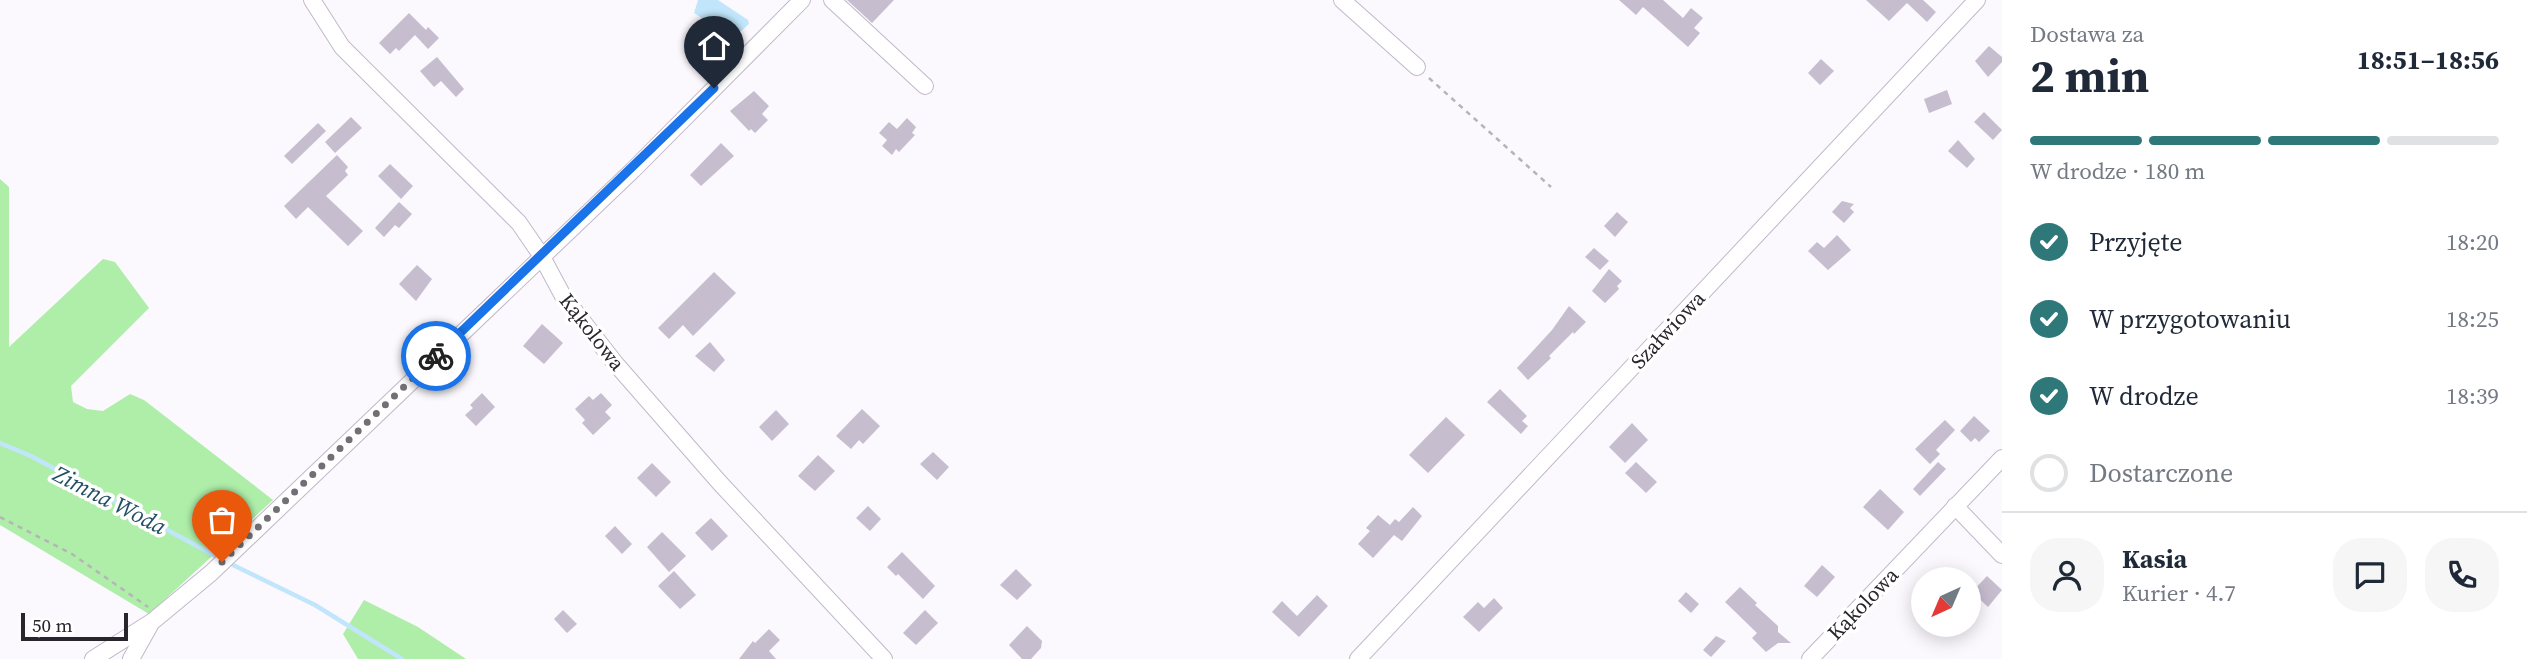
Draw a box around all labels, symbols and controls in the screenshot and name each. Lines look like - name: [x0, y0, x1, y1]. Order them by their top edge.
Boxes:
- pin: [684, 16, 744, 88]
- text: Dostawa za: [2030, 18, 2144, 50]
- icon: home: [695, 27, 733, 65]
- text: 18:51–18:56: [2357, 42, 2499, 78]
- text: 2 min: [2030, 44, 2149, 107]
- text: W drodze · 180 m: [2030, 155, 2205, 187]
- icon: check: [2030, 223, 2068, 261]
- text: Przyjęte: [2089, 224, 2182, 260]
- text: 18:20: [2446, 226, 2499, 258]
- street label: Szałwiowa: [1624, 284, 1712, 375]
- street label: Kąkolowa: [553, 287, 632, 377]
- icon: check: [2030, 300, 2068, 338]
- text: W przygotowaniu: [2089, 301, 2291, 337]
- text: 18:25: [2446, 303, 2499, 335]
- courier: [401, 321, 471, 391]
- icon: bike: [417, 337, 455, 375]
- icon: check: [2030, 377, 2068, 415]
- text: W drodze: [2089, 378, 2199, 414]
- text: 18:39: [2446, 380, 2499, 412]
- text: Dostarczone: [2089, 455, 2233, 491]
- water label: Zimna Woda: [47, 457, 172, 542]
- pin: [192, 490, 252, 562]
- icon: bag: [203, 501, 241, 539]
- button: person: [2030, 538, 2104, 612]
- button: chat: [2333, 538, 2407, 612]
- button: phone: [2425, 538, 2499, 612]
- text: Kasia: [2122, 541, 2187, 577]
- street label: Kąkolowa: [1821, 561, 1905, 646]
- north arrow: [1911, 567, 1981, 637]
- map controls: [1911, 567, 1981, 637]
- text: Kurier · 4.7: [2122, 577, 2236, 609]
- scale bar: [21, 610, 128, 642]
- text: 50 m: [32, 612, 73, 638]

